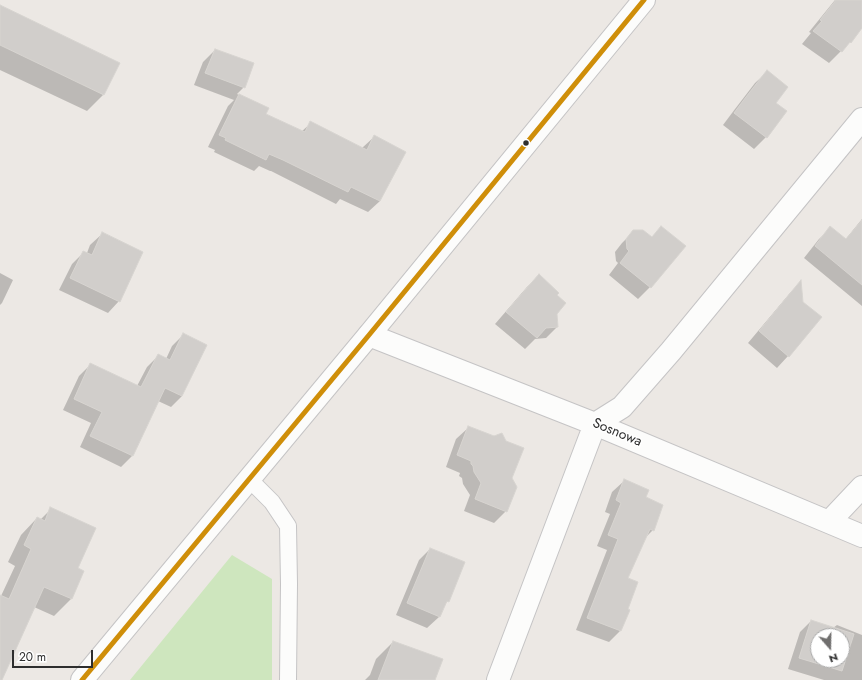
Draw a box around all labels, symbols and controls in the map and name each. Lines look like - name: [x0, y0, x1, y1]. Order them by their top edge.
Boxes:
- unlabelled marker: [521, 138, 531, 148]
- street label: Sosnowa: [590, 415, 644, 451]
- north arrow: [810, 628, 850, 668]
- scale bar: [14, 642, 95, 668]
- text: 20 m: [19, 648, 46, 666]
- text: N: [827, 649, 841, 667]

